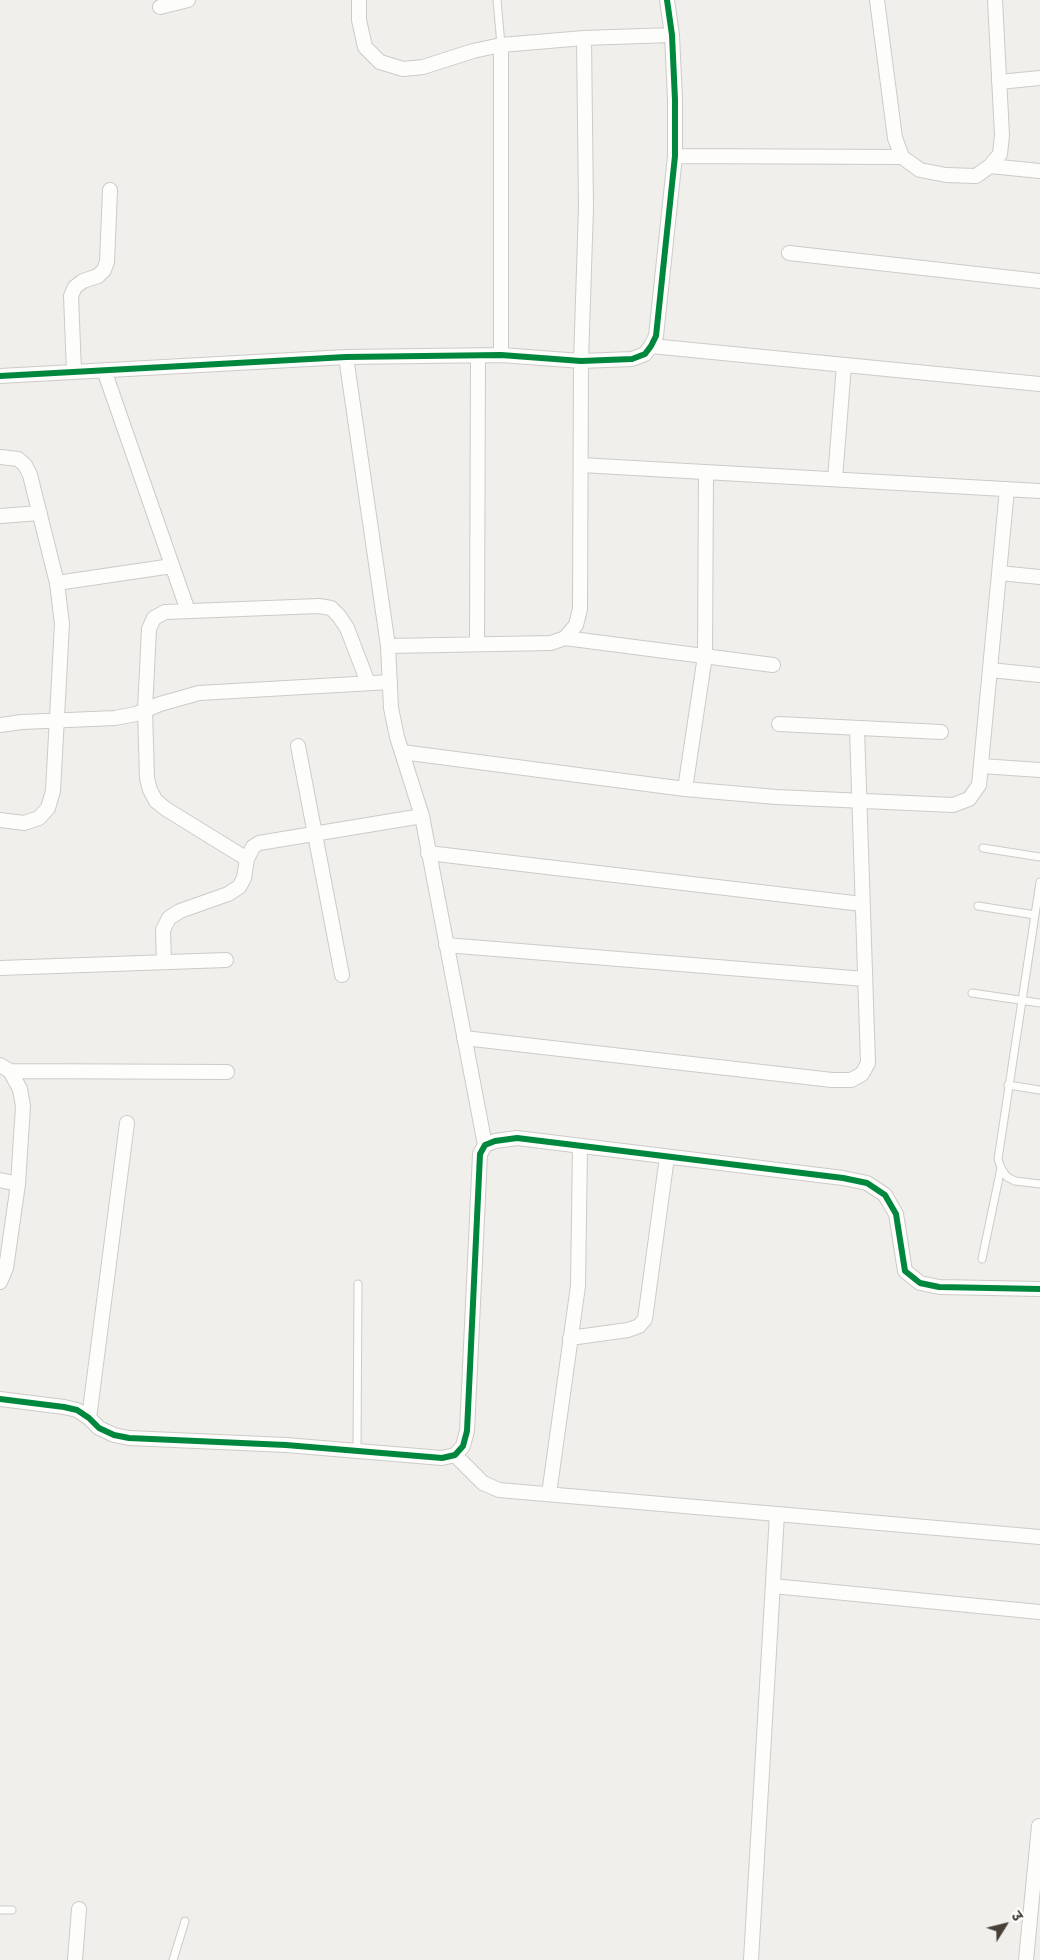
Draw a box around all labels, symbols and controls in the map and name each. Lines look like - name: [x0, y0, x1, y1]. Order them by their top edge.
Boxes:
- north arrow: [980, 1900, 1030, 1950]
- text: उ: [1007, 1907, 1028, 1925]

